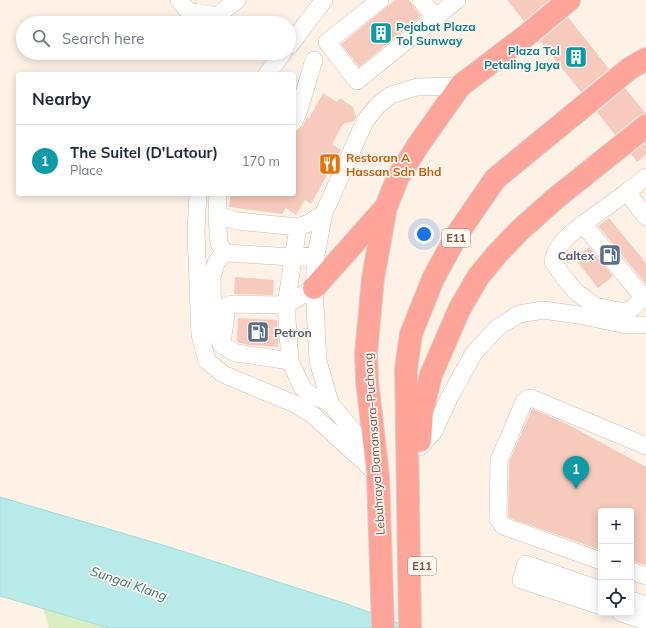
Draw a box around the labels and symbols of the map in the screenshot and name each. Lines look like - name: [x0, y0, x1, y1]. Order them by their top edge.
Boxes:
- place label: Pejabat Plaza Tol Sunway: [396, 19, 476, 48]
- building icon: Pejabat Plaza Tol Sunway: [368, 20, 394, 46]
- place label: Plaza Tol Petaling Jaya: [484, 43, 560, 72]
- building icon: Plaza Tol Petaling Jaya: [563, 44, 589, 70]
- place label: Restoran A Hassan Sdn Bhd: [346, 150, 441, 179]
- restaurant icon: Restoran A Hassan Sdn Bhd: [317, 151, 343, 177]
- your location: [414, 224, 434, 244]
- road number: E11: [442, 229, 470, 247]
- fuel station icon: Caltex: [597, 242, 623, 268]
- place label: Caltex: [558, 248, 594, 263]
- fuel station icon: Petron: [245, 319, 271, 345]
- place label: Petron: [274, 325, 312, 340]
- street label: Lebuhraya Damansara–Puchong: [360, 352, 388, 536]
- pin: 1: [563, 456, 589, 489]
- road number: E11: [408, 557, 436, 575]
- water label: Sungai Klang: [89, 562, 170, 604]

